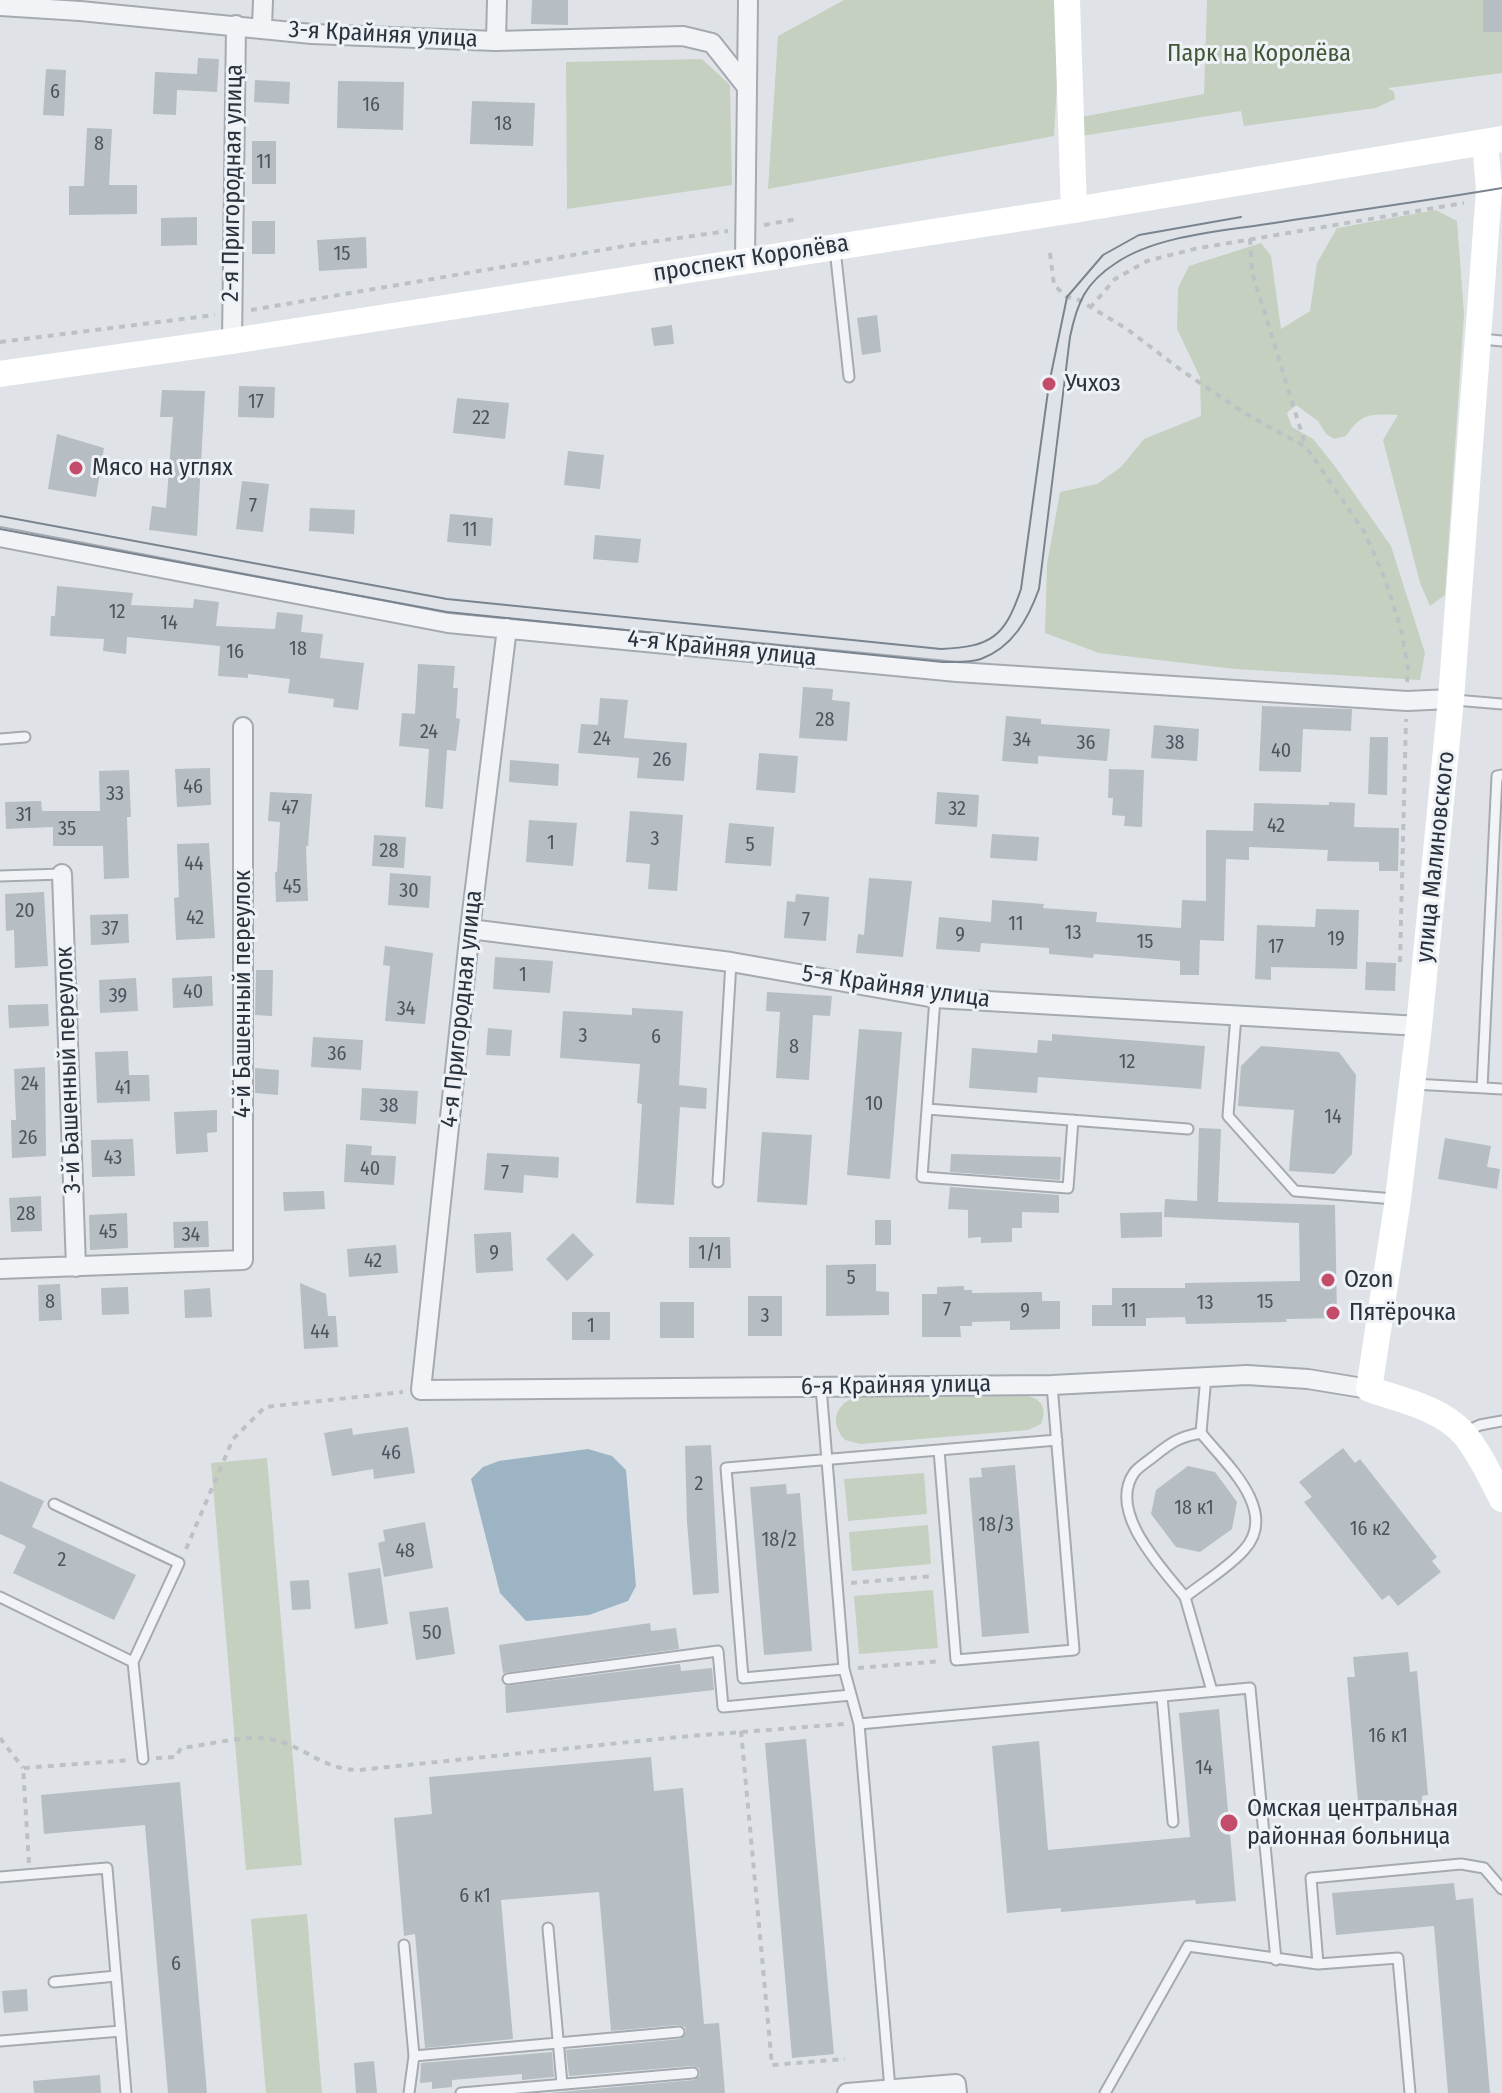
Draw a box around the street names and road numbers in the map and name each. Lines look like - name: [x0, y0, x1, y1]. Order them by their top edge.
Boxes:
- street label: 3-я Крайняя улица: [288, 16, 478, 54]
- street label: 2-я Пригородная улица: [217, 64, 249, 302]
- street label: проспект Королёва: [651, 229, 851, 289]
- street label: 4-я Крайняя улица: [626, 625, 818, 673]
- street label: улица Малиновского: [1411, 750, 1461, 964]
- street label: 4-й Башенный переулок: [229, 870, 257, 1118]
- street label: 4-я Пригородная улица: [435, 889, 489, 1129]
- street label: 3-й Башенный переулок: [50, 946, 88, 1194]
- street label: 5-я Крайняя улица: [800, 960, 992, 1014]
- street label: 6-я Крайняя улица: [801, 1370, 991, 1402]

